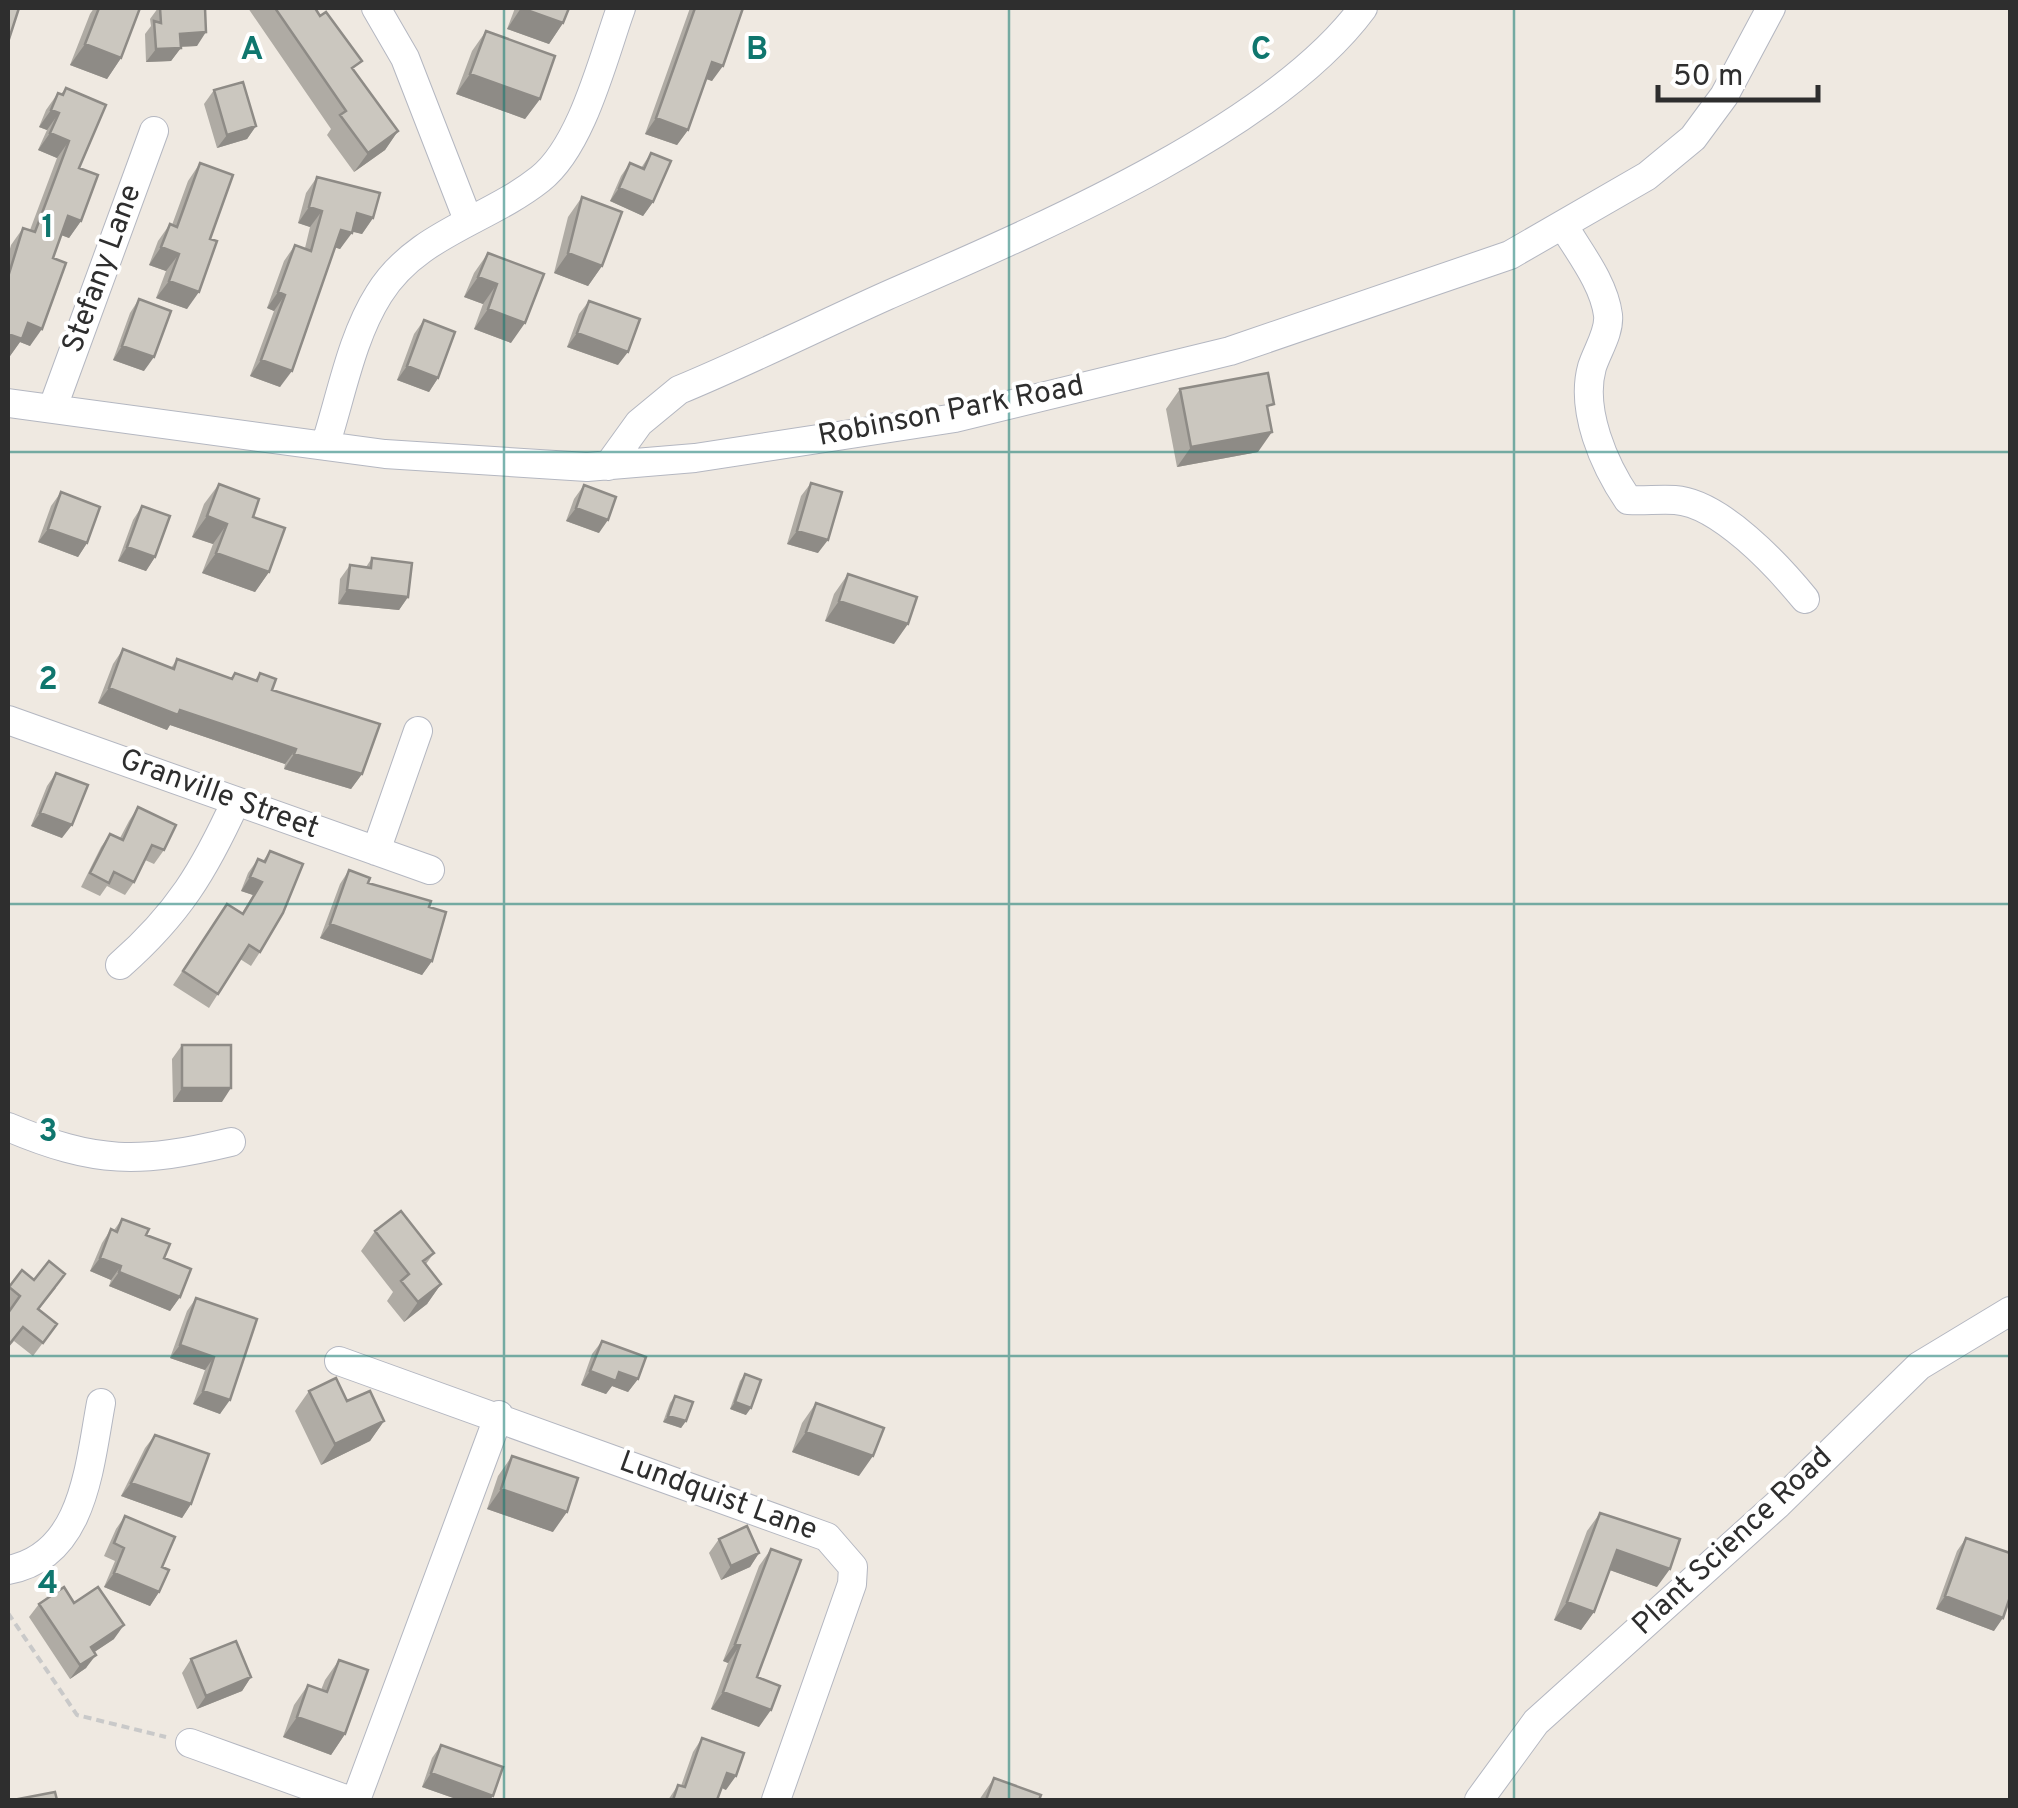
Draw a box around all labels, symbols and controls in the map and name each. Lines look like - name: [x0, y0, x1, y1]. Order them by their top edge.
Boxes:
- text: A: [241, 31, 263, 71]
- text: B: [746, 31, 768, 71]
- text: C: [1251, 31, 1271, 71]
- scale bar: [1658, 40, 1818, 102]
- text: 50 m: [1673, 59, 1743, 96]
- street label: Stefany Lane: [55, 180, 151, 358]
- text: 1: [42, 209, 54, 249]
- street label: Robinson Park Road: [815, 368, 1087, 456]
- text: 2: [38, 661, 58, 701]
- street label: Granville Street: [114, 742, 324, 848]
- text: 3: [38, 1113, 58, 1153]
- street label: Plant Science Road: [1625, 1440, 1841, 1644]
- street label: Lundquist Lane: [614, 1444, 822, 1550]
- text: 4: [38, 1565, 58, 1605]

